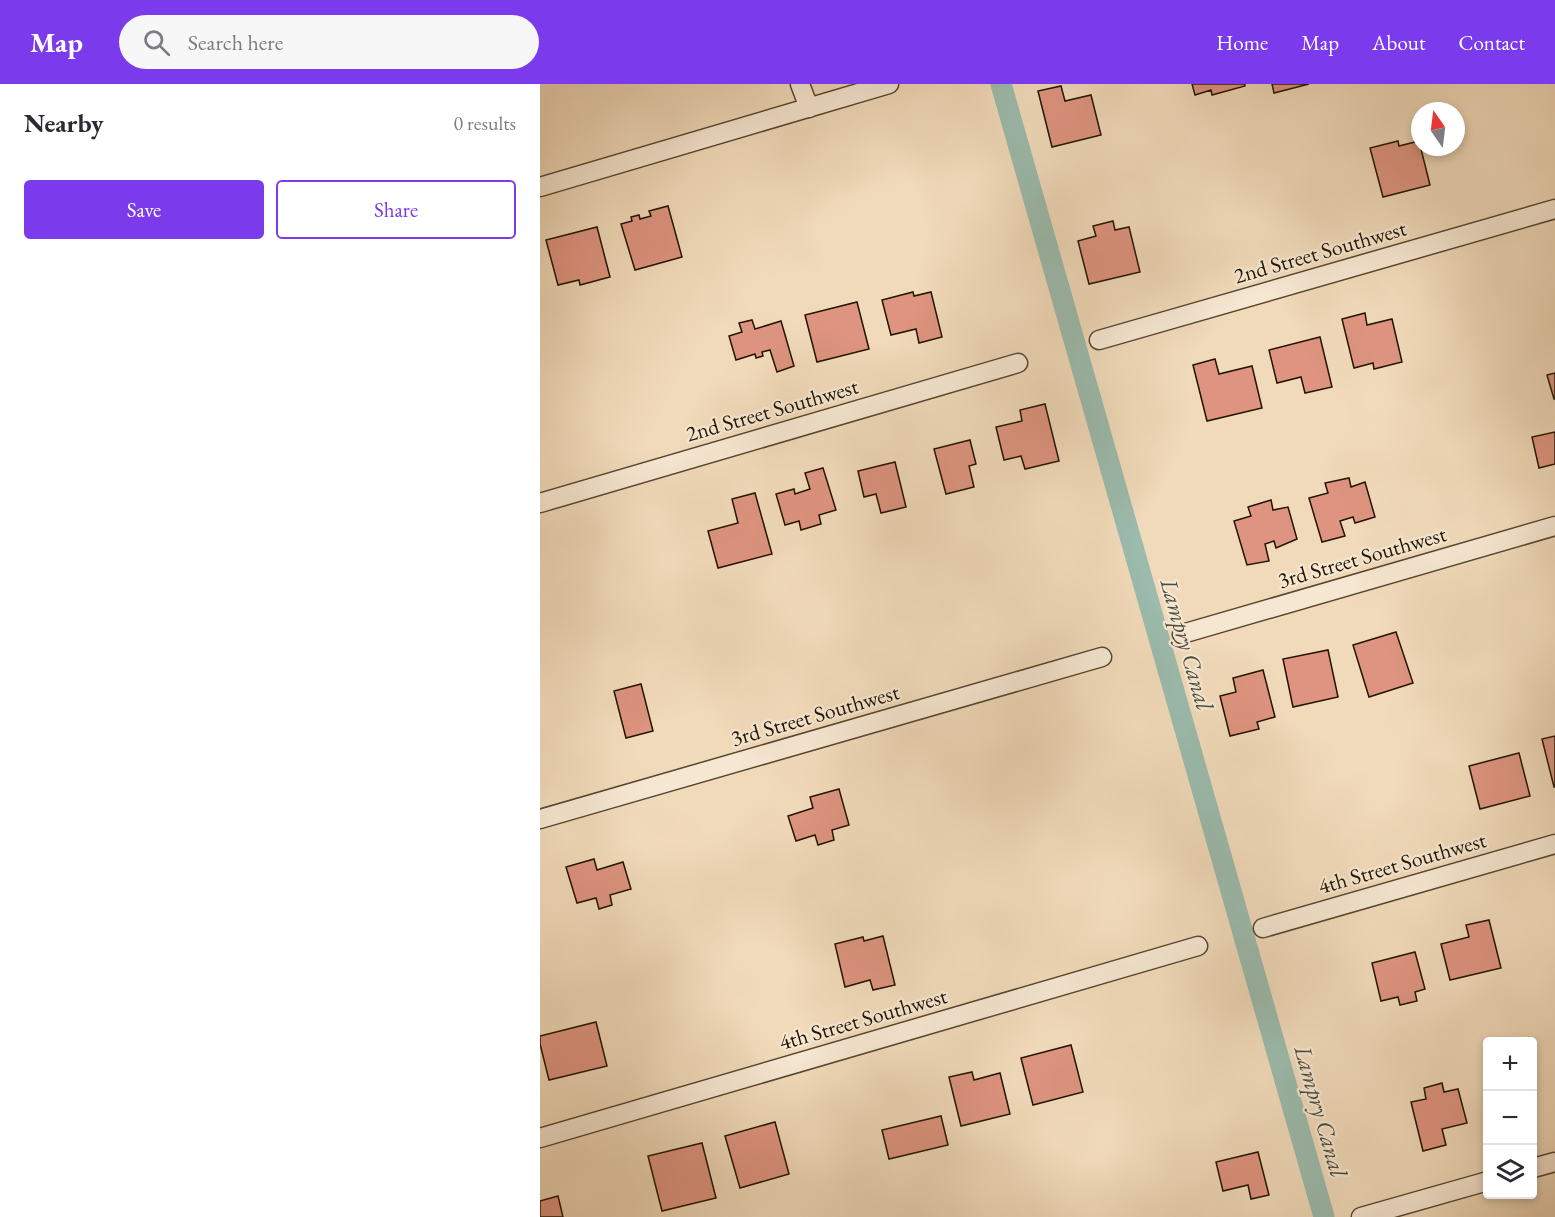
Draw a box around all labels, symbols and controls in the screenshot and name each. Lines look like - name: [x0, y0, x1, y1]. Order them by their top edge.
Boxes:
- search box: [119, 15, 539, 69]
- text: Map: [30, 24, 83, 60]
- icon: search: [140, 26, 173, 59]
- text: Search here: [188, 28, 283, 57]
- text: Home: [1216, 29, 1268, 56]
- text: Map: [1301, 29, 1339, 56]
- text: About: [1372, 29, 1425, 56]
- text: Contact: [1458, 29, 1525, 56]
- north arrow: [1411, 102, 1465, 156]
- text: Nearby: [24, 106, 104, 140]
- text: 0 results: [453, 110, 516, 136]
- button: Save: [24, 180, 264, 239]
- button: Share: [276, 180, 516, 239]
- street label: 2nd Street Southwest: [1230, 214, 1410, 290]
- street label: 2nd Street Southwest: [682, 372, 862, 448]
- street label: 3rd Street Southwest: [1275, 519, 1450, 595]
- water label: Lampry Canal: [1153, 574, 1221, 715]
- street label: 3rd Street Southwest: [728, 677, 903, 753]
- street label: 4th Street Southwest: [1315, 825, 1489, 901]
- street label: 4th Street Southwest: [776, 981, 950, 1057]
- map controls: [1483, 1037, 1537, 1199]
- button: +: [1483, 1037, 1537, 1091]
- water label: Lampry Canal: [1287, 1041, 1355, 1182]
- button: −: [1483, 1091, 1537, 1145]
- button: layers: [1483, 1145, 1537, 1199]

